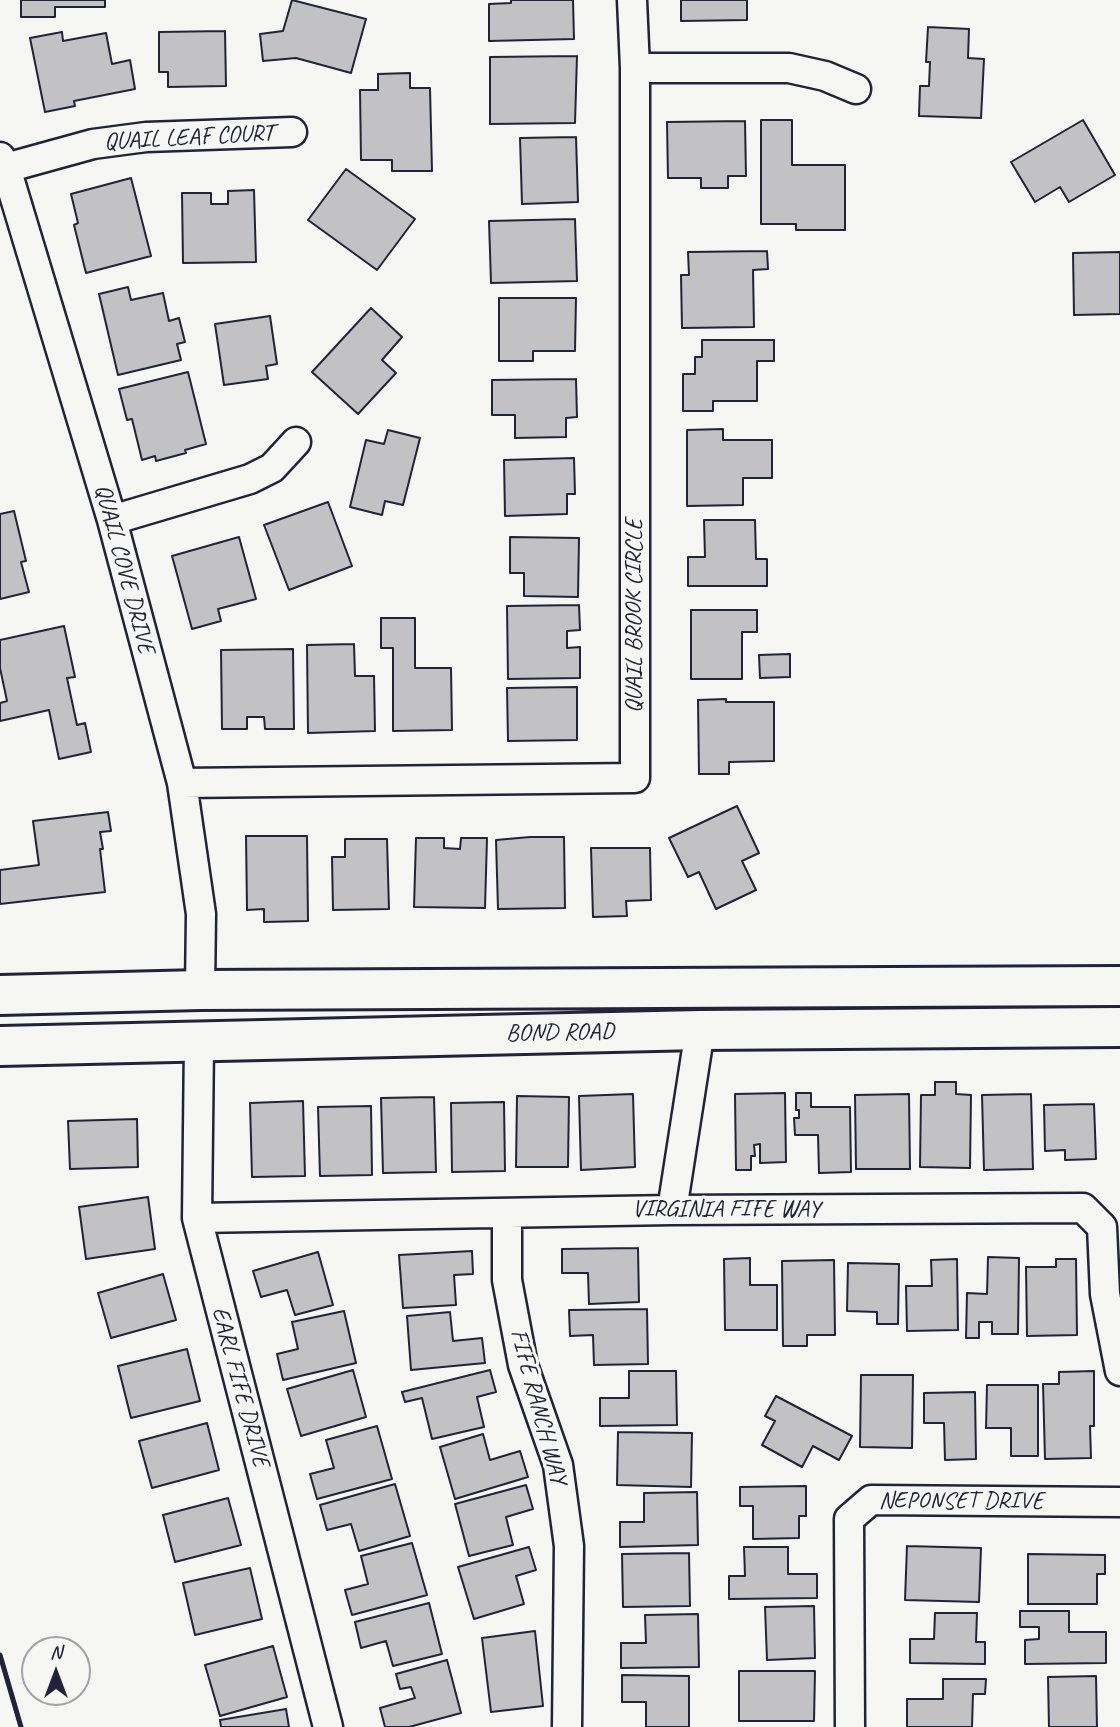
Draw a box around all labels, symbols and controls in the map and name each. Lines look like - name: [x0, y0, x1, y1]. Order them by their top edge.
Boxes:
- street label: QUAIL LEAF COURT: [103, 119, 275, 157]
- street label: QUAIL COVE DRIVE: [88, 481, 160, 657]
- street label: QUAIL BROOK CIRCLE: [621, 519, 649, 713]
- street label: BOND ROAD: [506, 1018, 614, 1048]
- street label: VIRGINIA FIFE WAY: [632, 1196, 820, 1224]
- street label: EARL FIFE DRIVE: [205, 1304, 275, 1470]
- street label: FIFE RANCH WAY: [503, 1326, 573, 1488]
- street label: NEPONSET DRIVE: [879, 1488, 1043, 1516]
- north arrow: [21, 1636, 91, 1706]
- text: N: [50, 1640, 62, 1664]

